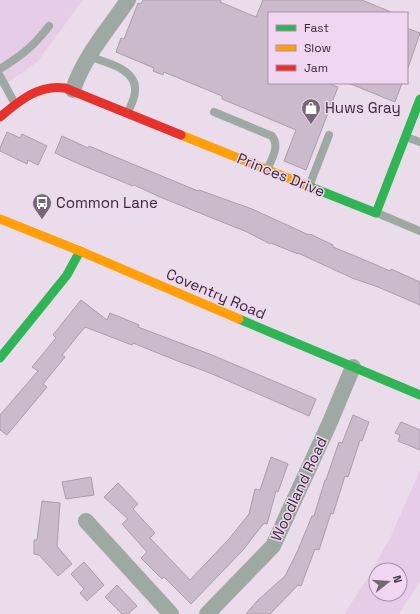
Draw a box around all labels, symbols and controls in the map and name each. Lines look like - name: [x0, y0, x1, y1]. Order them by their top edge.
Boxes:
- legend: [268, 12, 408, 84]
- text: Fast: [304, 20, 329, 36]
- text: Slow: [304, 40, 331, 56]
- text: Jam: [304, 60, 328, 76]
- shop icon: Huws Gray: [300, 97, 322, 125]
- place label: Huws Gray: [325, 98, 401, 117]
- street label: Princes Drive: [234, 148, 328, 201]
- bus stop icon: Common Lane: [31, 192, 53, 220]
- place label: Common Lane: [56, 193, 158, 212]
- street label: Coventry Road: [163, 264, 269, 323]
- street label: Woodland Road: [266, 434, 331, 544]
- north arrow: [368, 562, 408, 602]
- text: N: [390, 574, 405, 585]

